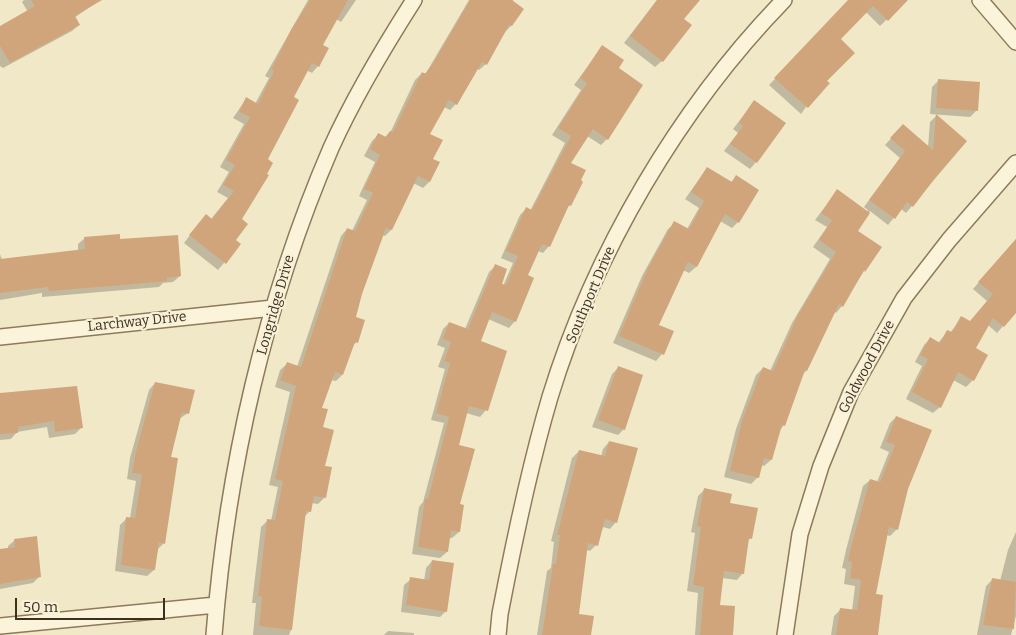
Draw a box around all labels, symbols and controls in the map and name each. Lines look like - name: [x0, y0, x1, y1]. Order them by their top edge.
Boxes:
- street label: Southport Drive: [563, 244, 619, 346]
- street label: Longridge Drive: [254, 253, 298, 357]
- street label: Larchway Drive: [87, 308, 187, 336]
- street label: Goldwood Drive: [835, 318, 899, 416]
- scale bar: [18, 588, 168, 620]
- text: 50 m: [23, 598, 58, 616]

